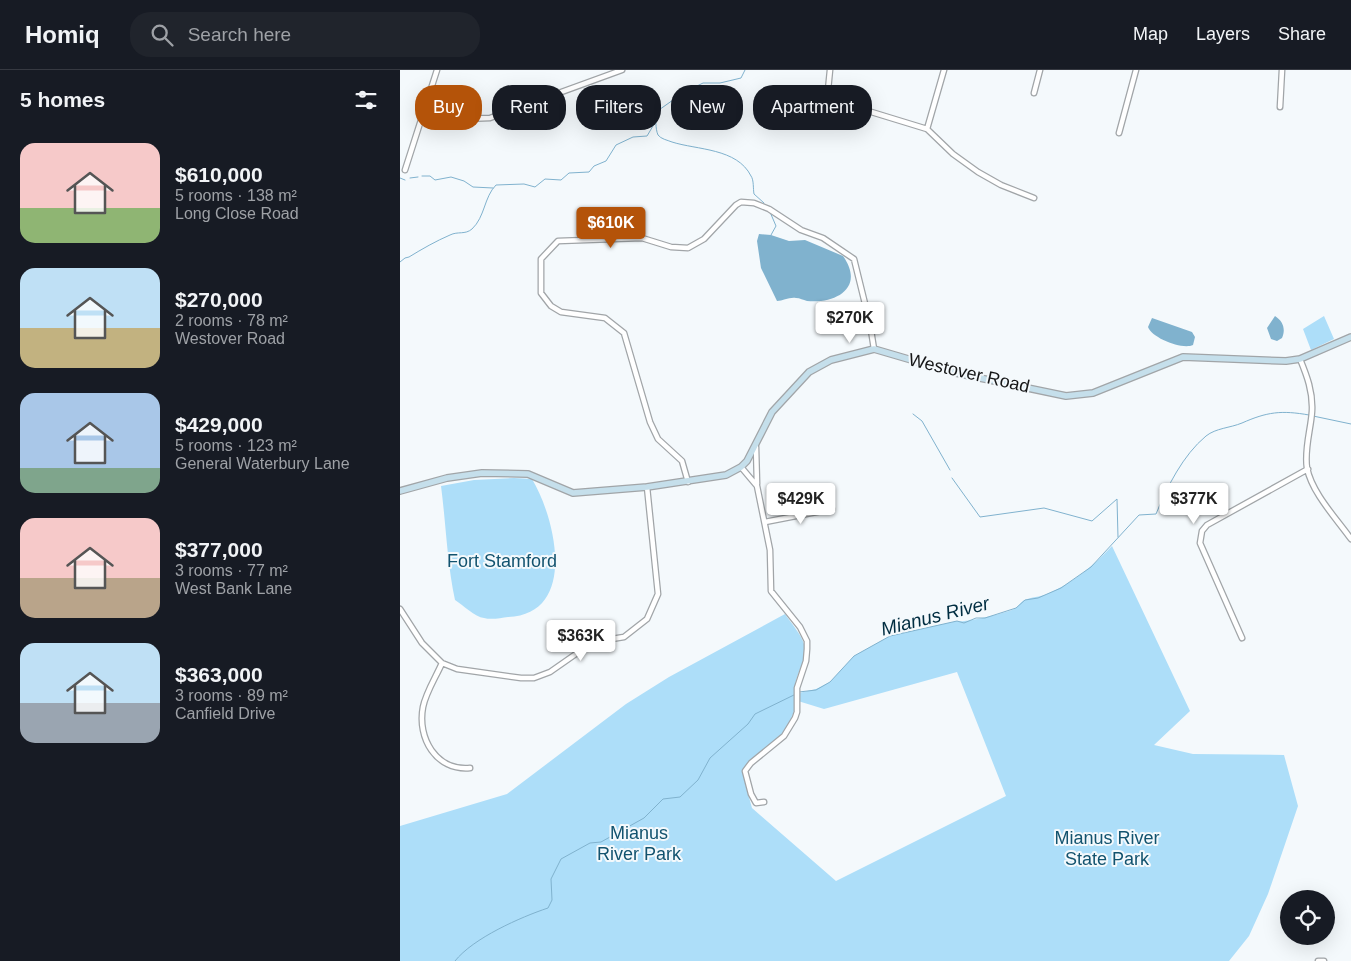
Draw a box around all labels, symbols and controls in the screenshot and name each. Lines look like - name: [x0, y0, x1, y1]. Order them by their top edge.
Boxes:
- search box: [130, 12, 480, 57]
- text: Homiq: [25, 21, 100, 48]
- icon: search: [148, 21, 176, 49]
- text: Search here: [188, 24, 291, 45]
- text: Map: [1133, 24, 1168, 44]
- text: Layers: [1196, 24, 1250, 44]
- text: Share: [1278, 24, 1326, 44]
- chip: Buy: [415, 85, 482, 130]
- chip: Rent: [492, 85, 566, 130]
- chip: Filters: [576, 85, 661, 130]
- chip: New: [671, 85, 743, 130]
- chip: Apartment: [753, 85, 872, 130]
- icon: filters: [352, 86, 380, 114]
- text: 5 homes: [20, 88, 105, 111]
- icon: home: [60, 163, 120, 223]
- text: $610,000: [175, 163, 263, 186]
- text: 5 rooms · 138 m²: [175, 187, 297, 204]
- text: Long Close Road: [175, 205, 299, 222]
- pin: $610K: [576, 206, 646, 249]
- text: $610K: [587, 214, 635, 231]
- icon: home: [60, 288, 120, 348]
- text: $270,000: [175, 288, 263, 311]
- pin: $270K: [815, 302, 885, 344]
- text: $270K: [826, 309, 874, 326]
- text: 2 rooms · 78 m²: [175, 312, 288, 329]
- text: Westover Road: [175, 330, 285, 347]
- street label: Westover Road: [906, 349, 1032, 397]
- icon: home: [60, 413, 120, 473]
- text: $429,000: [175, 413, 263, 436]
- text: 5 rooms · 123 m²: [175, 437, 297, 454]
- text: General Waterbury Lane: [175, 455, 350, 472]
- pin: $429K: [766, 482, 836, 525]
- pin: $377K: [1159, 482, 1229, 525]
- text: $429K: [777, 490, 825, 507]
- text: $377K: [1170, 490, 1218, 507]
- icon: home: [60, 538, 120, 598]
- text: $377,000: [175, 538, 263, 561]
- park label: Fort Stamford: [447, 551, 557, 571]
- text: 3 rooms · 77 m²: [175, 562, 288, 579]
- text: West Bank Lane: [175, 580, 292, 597]
- water label: Mianus River: [879, 592, 992, 640]
- pin: $363K: [546, 620, 616, 662]
- text: $363K: [557, 627, 605, 644]
- icon: home: [60, 663, 120, 723]
- text: $363,000: [175, 663, 263, 686]
- text: 3 rooms · 89 m²: [175, 687, 288, 704]
- text: Canfield Drive: [175, 705, 275, 722]
- park label: Mianus River Park: [597, 823, 682, 864]
- park label: Mianus River State Park: [1054, 828, 1160, 869]
- map controls: [1280, 890, 1335, 945]
- button: locate: [1280, 890, 1335, 945]

